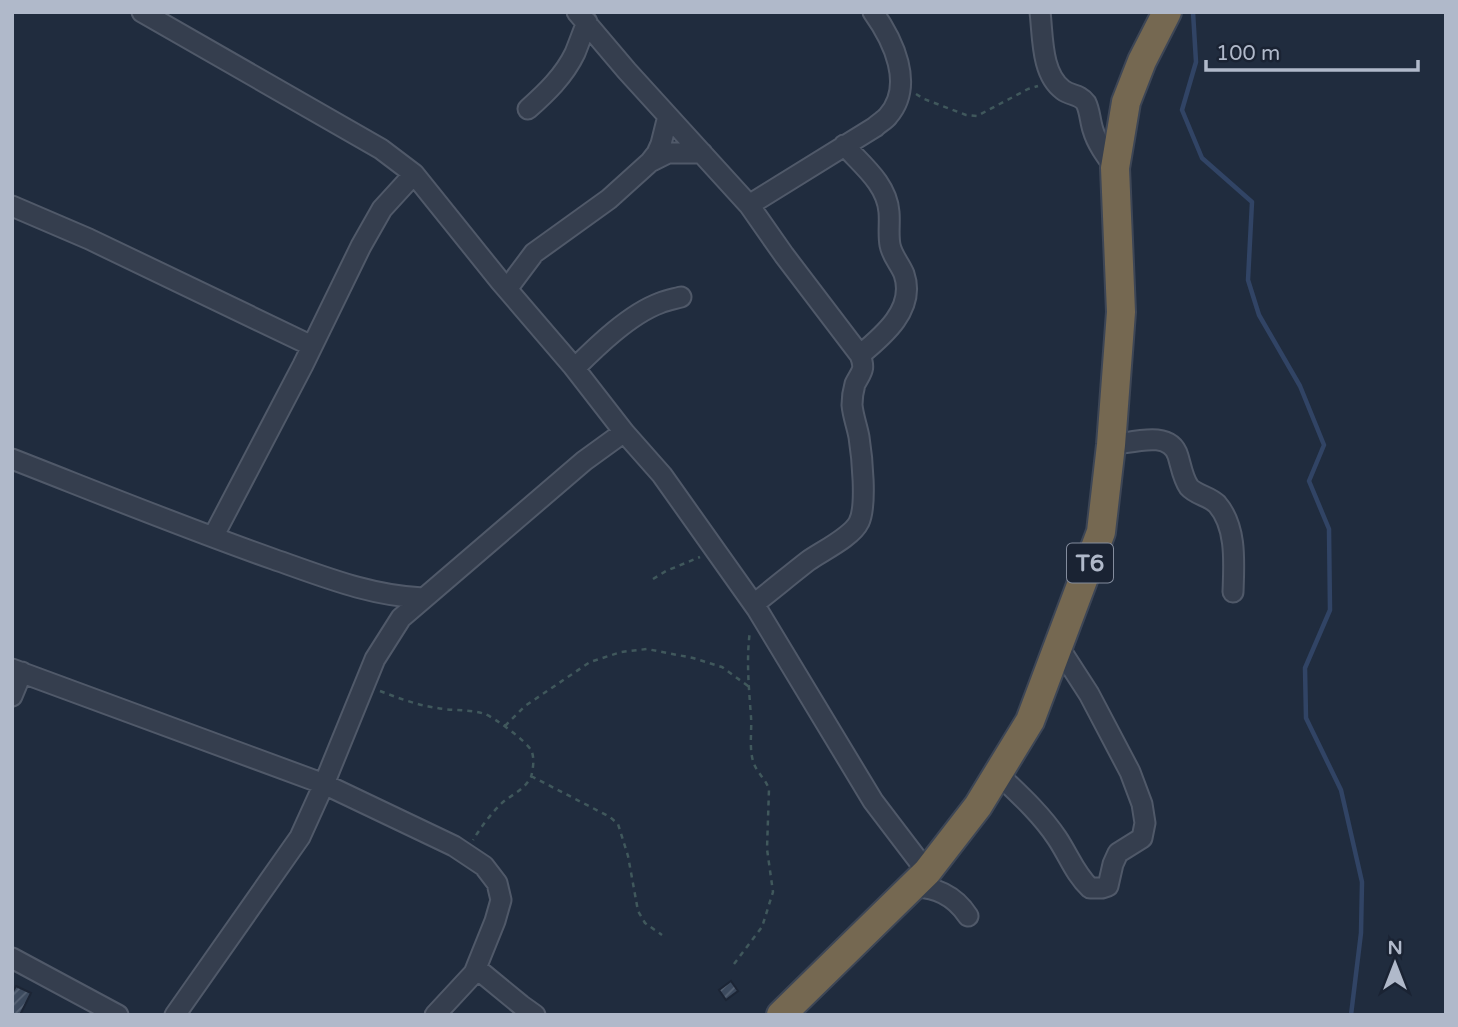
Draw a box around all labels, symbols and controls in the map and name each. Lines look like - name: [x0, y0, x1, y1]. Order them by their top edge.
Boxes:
- scale bar: [1206, 28, 1418, 72]
- text: 100 m: [1216, 41, 1280, 66]
- road number: T6: [1067, 544, 1113, 582]
- north arrow: [1360, 929, 1430, 999]
- text: N: [1387, 937, 1403, 959]

